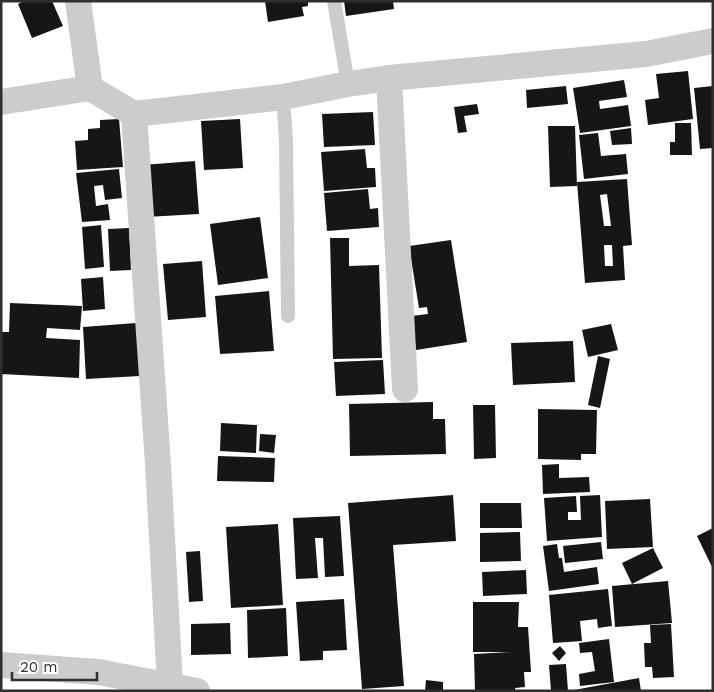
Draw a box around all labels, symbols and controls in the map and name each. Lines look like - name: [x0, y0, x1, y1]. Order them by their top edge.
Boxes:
- scale bar: [12, 650, 98, 682]
- text: 20 m: [20, 658, 58, 676]

